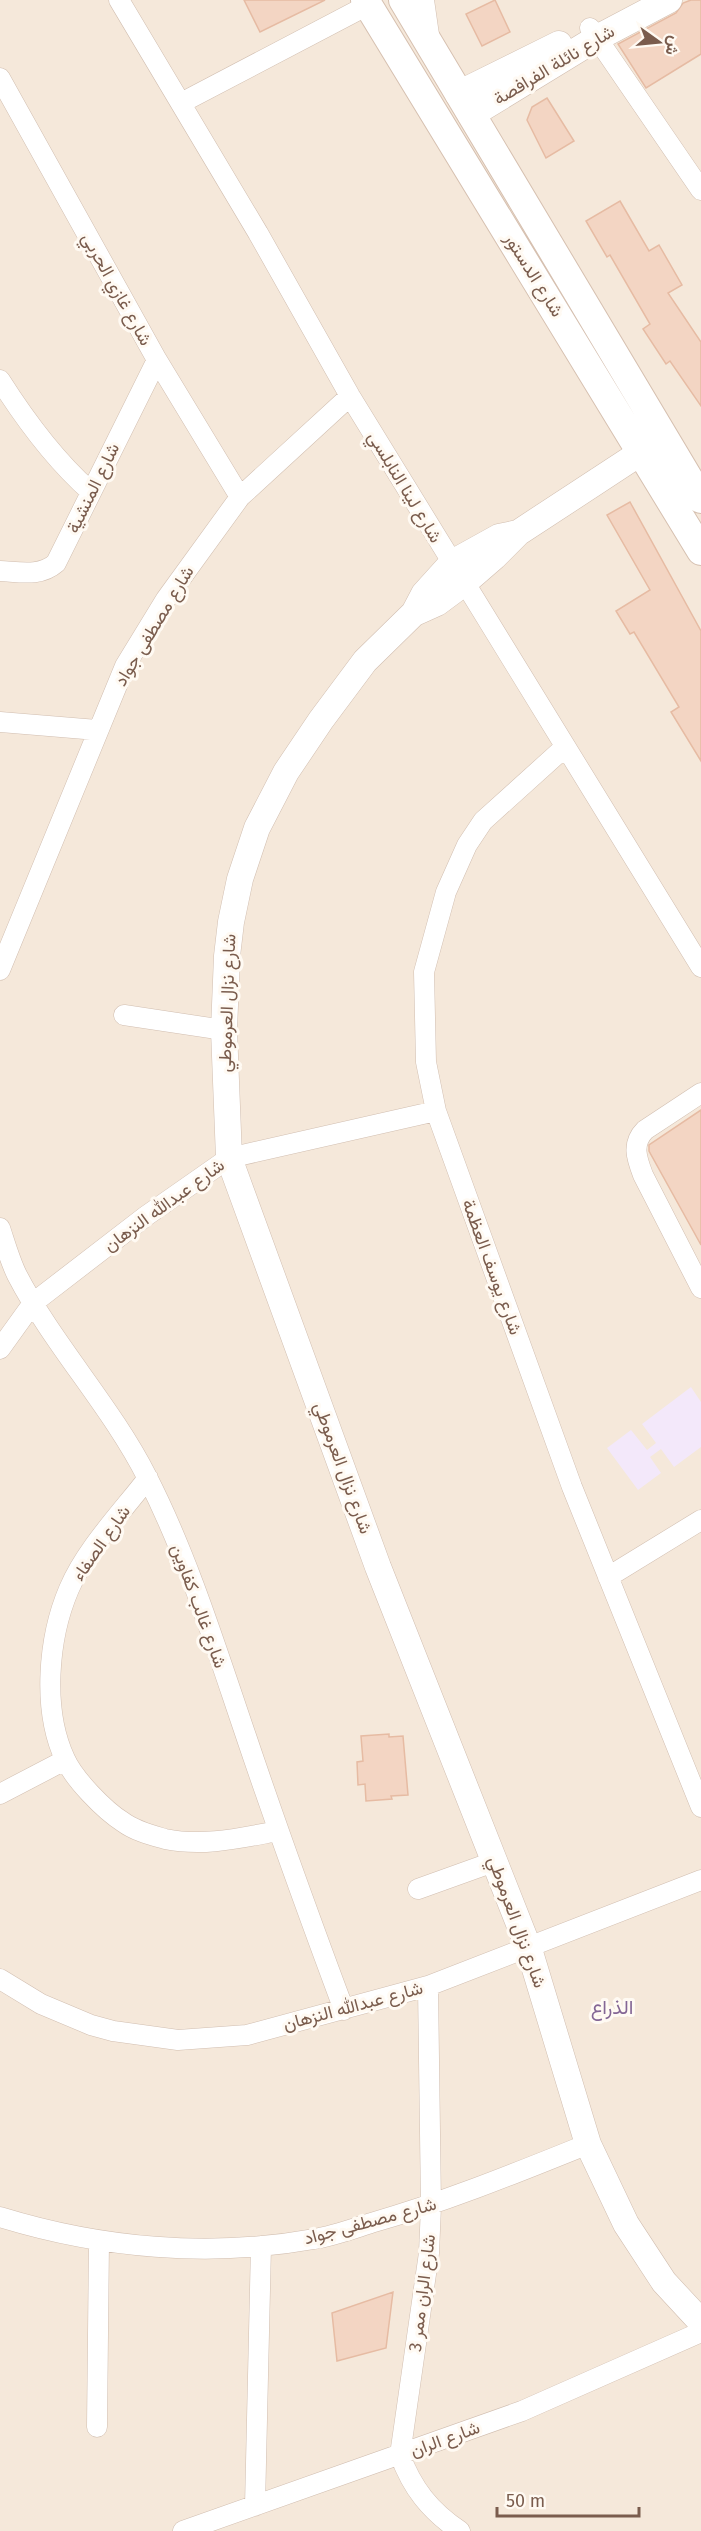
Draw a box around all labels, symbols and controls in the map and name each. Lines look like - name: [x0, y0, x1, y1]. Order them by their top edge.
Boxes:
- north arrow: [629, 12, 689, 72]
- street label: شارع نائلة الفرافصة: [489, 20, 619, 111]
- text: ش: [661, 34, 685, 58]
- street label: شارع الدستور: [498, 228, 568, 322]
- street label: شارع غازي الحربي: [73, 229, 157, 351]
- street label: شارع لينا النابلسي: [360, 427, 447, 549]
- street label: شارع المنشية: [62, 439, 125, 537]
- street label: شارع مصطفى جواد: [109, 562, 199, 691]
- street label: شارع نزال العرموطي: [214, 933, 244, 1073]
- street label: شارع عبدالله النزهان: [99, 1154, 229, 1257]
- street label: شارع يوسف العظمة: [456, 1196, 527, 1338]
- street label: شارع نزال العرموطي: [305, 1399, 377, 1538]
- street label: شارع الصفاء: [67, 1501, 136, 1585]
- street label: شارع غالب كفاوين: [165, 1541, 232, 1671]
- street label: شارع نزال العرموطي: [479, 1853, 551, 1992]
- street label: شارع عبدالله النزهان: [281, 1977, 426, 2036]
- district label: الذراع: [591, 1995, 633, 2021]
- street label: شارع مصطفى جواد: [301, 2193, 439, 2250]
- street label: شارع الران ممر 3: [404, 2233, 441, 2353]
- street label: شارع الران: [407, 2416, 483, 2463]
- scale bar: [497, 2480, 640, 2518]
- text: 50 m: [506, 2490, 545, 2512]

